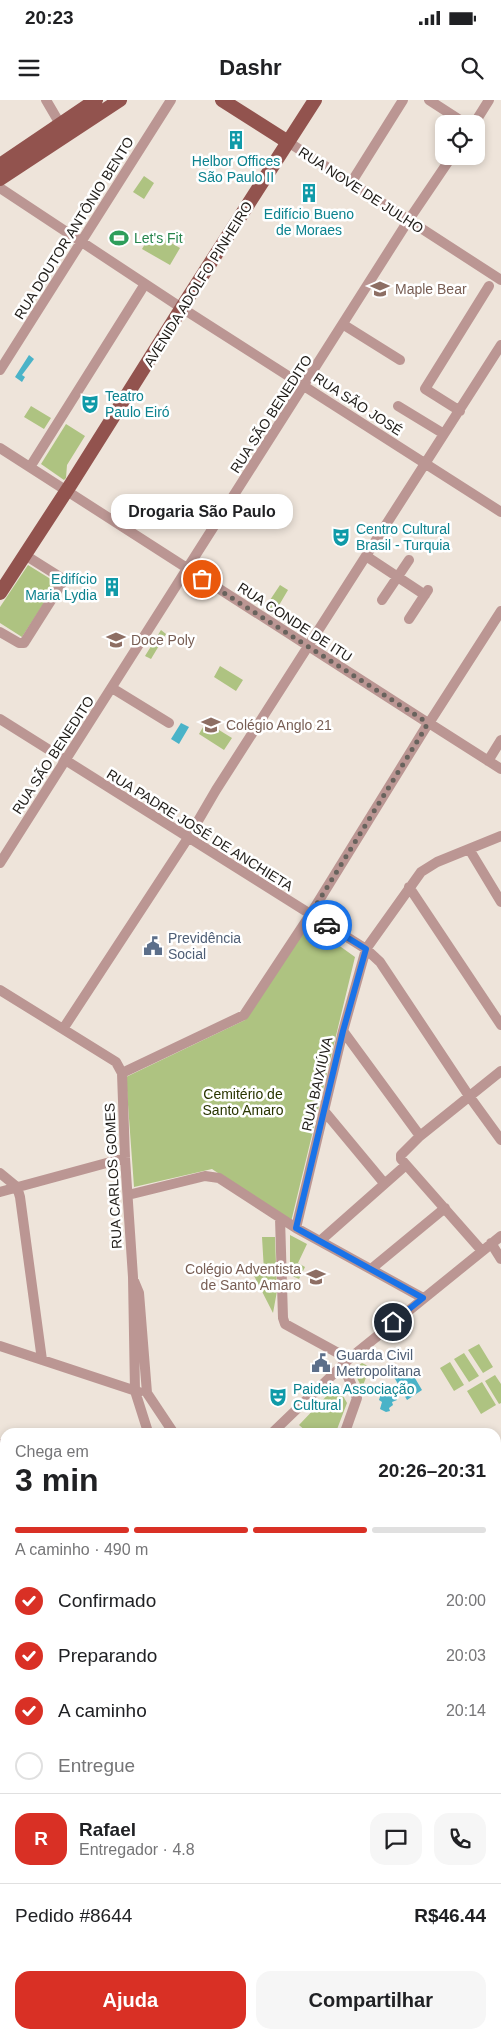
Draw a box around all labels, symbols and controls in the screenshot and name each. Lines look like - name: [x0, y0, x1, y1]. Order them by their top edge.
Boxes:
- text: 20:23: [25, 7, 74, 28]
- icon: menu: [15, 54, 43, 82]
- icon: search: [458, 54, 486, 82]
- text: Dashr: [219, 55, 282, 80]
- map controls: [435, 115, 485, 165]
- button: locate: [435, 115, 485, 165]
- building icon: Helbor Offices São Paulo II: [225, 129, 247, 151]
- street label: RUA DOUTOR ANTÔNIO BENTO: [11, 134, 137, 322]
- street label: RUA NOVE DE JULHO: [296, 144, 426, 236]
- place label: Helbor Offices São Paulo II: [192, 153, 280, 185]
- building icon: Edifício Bueno de Moraes: [298, 182, 320, 204]
- street label: AVENIDA ADOLFO PINHEIRO: [140, 198, 256, 370]
- place label: Edifício Bueno de Moraes: [264, 206, 354, 238]
- sports icon: Let's Fit: [108, 227, 130, 249]
- place label: Let's Fit: [134, 230, 183, 246]
- school or university icon: Maple Bear: [369, 278, 391, 300]
- place label: Maple Bear: [395, 281, 467, 297]
- street label: RUA SÃO BENEDITO: [227, 352, 315, 476]
- street label: RUA SÃO JOSÉ: [311, 369, 405, 439]
- place label: Teatro Paulo Eiró: [105, 388, 170, 420]
- theatre icon: Teatro Paulo Eiró: [79, 393, 101, 415]
- callout: Drogaria São Paulo: [111, 494, 293, 529]
- text: Drogaria São Paulo: [128, 503, 276, 520]
- place label: Centro Cultural Brasil - Turquia: [356, 521, 450, 553]
- theatre icon: Centro Cultural Brasil - Turquia: [330, 526, 352, 548]
- pin: [181, 558, 223, 600]
- icon: bag: [188, 565, 216, 593]
- place label: Edifício Maria Lydia: [25, 571, 97, 603]
- building icon: Edifício Maria Lydia: [101, 576, 123, 598]
- street label: RUA CONDE DE ITU: [235, 579, 355, 665]
- school or university icon: Doce Poly: [105, 629, 127, 651]
- place label: Doce Poly: [131, 632, 195, 648]
- street label: RUA SÃO BENEDITO: [9, 693, 97, 817]
- school or university icon: Colégio Anglo 21: [200, 714, 222, 736]
- place label: Colégio Anglo 21: [226, 717, 332, 733]
- street label: RUA PADRE JOSÉ DE ANCHIETA: [104, 766, 297, 895]
- courier: [302, 900, 352, 950]
- icon: car: [313, 911, 341, 939]
- place label: Previdência Social: [168, 930, 241, 962]
- public building icon: Previdência Social: [142, 935, 164, 957]
- street label: RUA BAIXIÚVA: [298, 1035, 336, 1133]
- park label: Cemitério de Santo Amaro: [203, 1086, 284, 1118]
- street label: RUA CARLOS GOMES: [101, 1103, 125, 1249]
- place label: Colégio Adventista de Santo Amaro: [185, 1261, 301, 1293]
- school or university icon: Colégio Adventista de Santo Amaro: [305, 1266, 327, 1288]
- pin: [372, 1301, 414, 1343]
- icon: home: [379, 1308, 407, 1336]
- place label: Guarda Civil Metropolitana: [336, 1347, 421, 1379]
- public building icon: Guarda Civil Metropolitana: [310, 1352, 332, 1374]
- place label: Paideia Associação Cultural: [293, 1381, 415, 1413]
- theatre icon: Paideia Associação Cultural: [267, 1386, 289, 1408]
- text: Chega em: [15, 1443, 89, 1460]
- text: 20:26–20:31: [378, 1460, 486, 1481]
- text: 3 min: [15, 1462, 99, 1498]
- text: A caminho · 490 m: [15, 1541, 148, 1558]
- icon: check: [15, 1587, 43, 1615]
- text: Confirmado: [58, 1590, 156, 1611]
- text: 20:00: [446, 1592, 486, 1609]
- icon: check: [15, 1642, 43, 1670]
- text: Preparando: [58, 1645, 157, 1666]
- text: 20:03: [446, 1647, 486, 1664]
- icon: check: [15, 1697, 43, 1725]
- text: A caminho: [58, 1700, 147, 1721]
- text: 20:14: [446, 1702, 486, 1719]
- text: Entregue: [58, 1755, 135, 1776]
- button: chat: [370, 1813, 422, 1865]
- button: phone: [434, 1813, 486, 1865]
- text: Rafael: [79, 1819, 136, 1840]
- text: R: [34, 1828, 48, 1849]
- text: Entregador · 4.8: [79, 1841, 195, 1858]
- text: Pedido #8644: [15, 1905, 132, 1926]
- text: R$46.44: [414, 1905, 486, 1926]
- button: Ajuda: [15, 1971, 246, 2029]
- button: Compartilhar: [256, 1971, 486, 2029]

